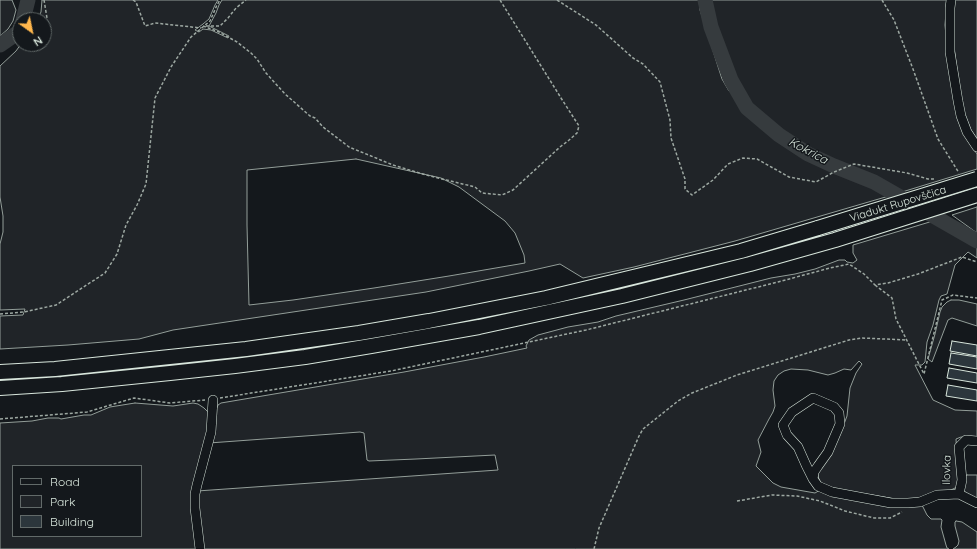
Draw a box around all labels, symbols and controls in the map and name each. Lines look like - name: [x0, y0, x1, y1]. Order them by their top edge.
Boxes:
- north arrow: [12, 12, 52, 52]
- text: N: [31, 33, 45, 49]
- water label: Kokrica: [786, 135, 830, 167]
- street label: Viadukt Rupovščica: [848, 183, 948, 225]
- street label: Ilovka: [940, 455, 954, 485]
- legend: [12, 465, 142, 537]
- text: Road: [50, 474, 80, 489]
- text: Park: [50, 494, 75, 509]
- text: Building: [50, 514, 94, 529]

